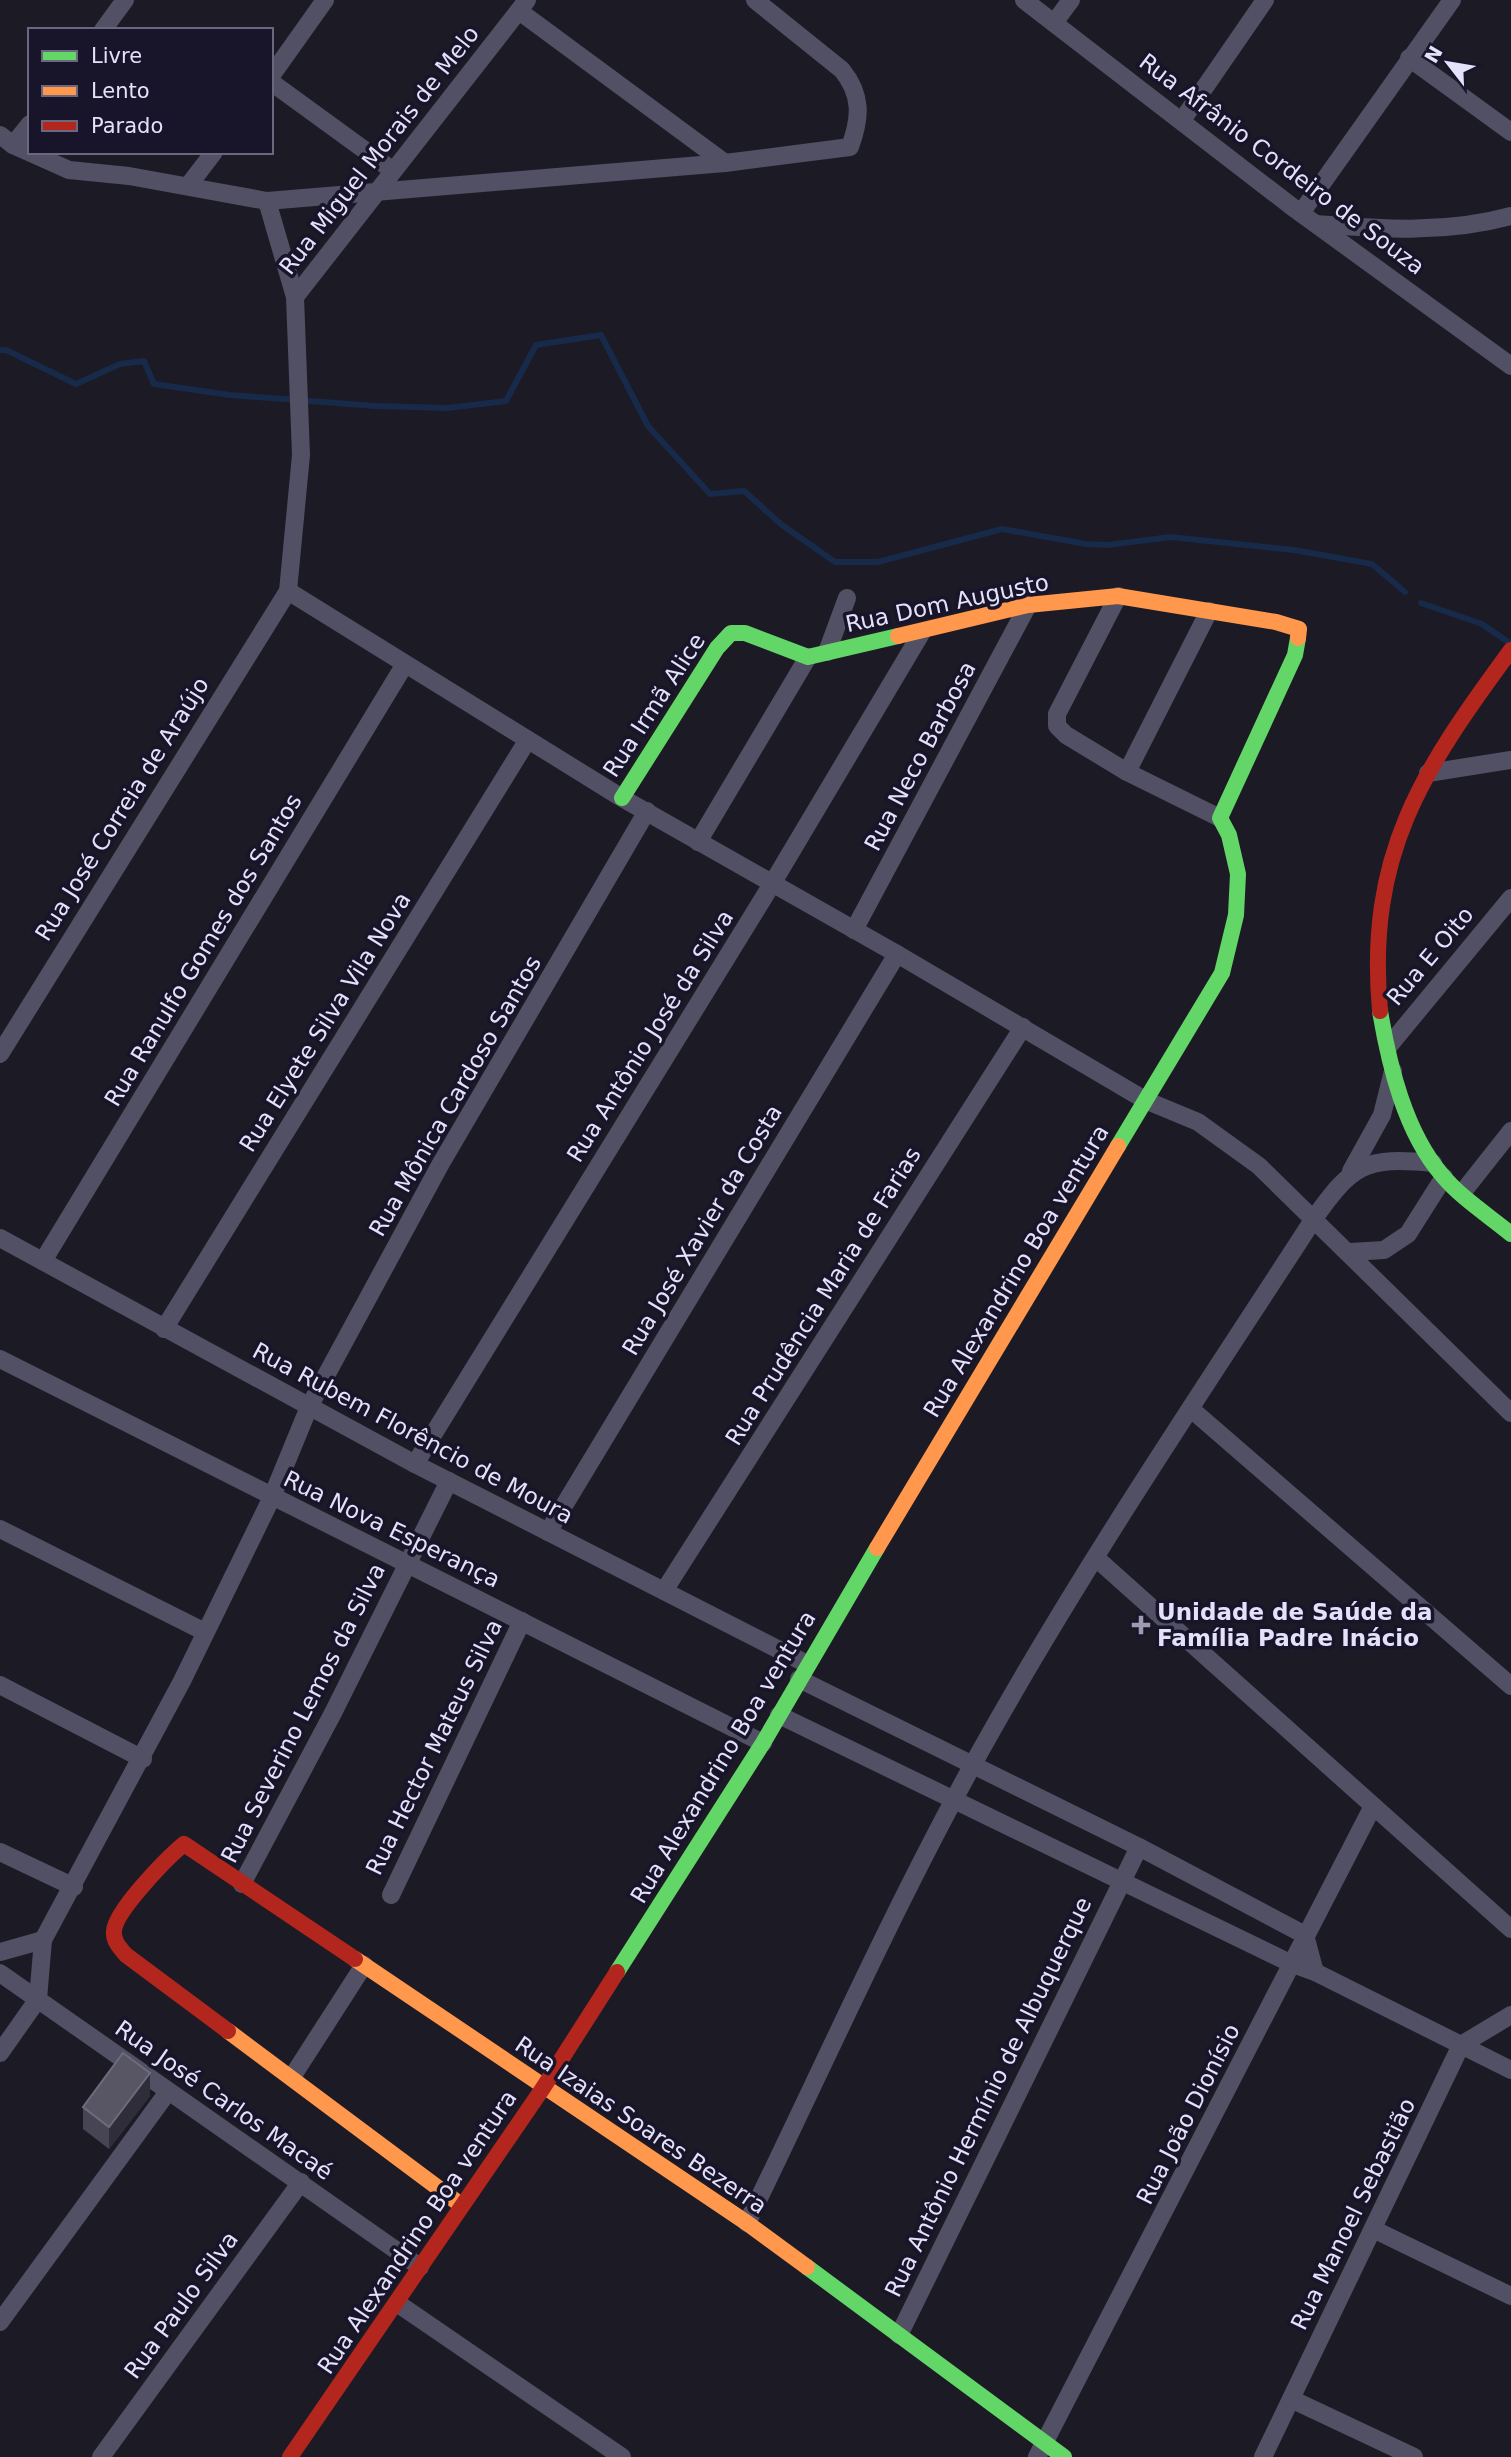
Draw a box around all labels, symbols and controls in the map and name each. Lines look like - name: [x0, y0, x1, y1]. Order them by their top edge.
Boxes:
- street label: Rua Miguel Morais de Melo: [274, 21, 484, 279]
- legend: [28, 28, 273, 154]
- north arrow: [1413, 28, 1483, 98]
- text: N: [1420, 42, 1447, 67]
- text: Livre: [91, 44, 142, 68]
- street label: Rua Afrânio Cordeiro de Souza: [1134, 48, 1430, 280]
- text: Lento: [91, 79, 150, 103]
- text: Parado: [91, 114, 163, 138]
- street label: Rua Dom Augusto: [843, 569, 1051, 637]
- street label: Rua Irmã Alice: [598, 628, 710, 782]
- street label: Rua Neco Barbosa: [859, 657, 981, 855]
- street label: Rua José Correia de Araújo: [30, 672, 214, 946]
- street label: Rua Ranulfo Gomes dos Santos: [99, 789, 307, 1111]
- street label: Rua Elyete Silva Vila Nova: [234, 888, 416, 1156]
- street label: Rua E Oito: [1381, 902, 1479, 1010]
- street label: Rua Antônio José da Silva: [562, 905, 738, 1167]
- street label: Rua Mônica Cardoso Santos: [364, 951, 546, 1241]
- street label: Rua José Xavier da Costa: [617, 1100, 787, 1360]
- street label: Rua Alexandrino Boa ventura: [918, 1120, 1114, 1422]
- street label: Rua Prudência Maria de Farias: [720, 1142, 926, 1450]
- street label: Rua Rubem Florêncio de Moura: [248, 1337, 578, 1529]
- street label: Rua Nova Esperança: [280, 1465, 504, 1593]
- street label: Rua Severino Lemos da Silva: [216, 1559, 390, 1867]
- place label: Unidade de Saúde da Família Padre Inácio: [1157, 1599, 1433, 1651]
- street label: Rua Alexandrino Boa ventura: [625, 1606, 821, 1908]
- street label: Rua Hector Mateus Silva: [361, 1615, 507, 1879]
- marker: Unidade de Saúde da Família Padre Inácio: [1131, 1615, 1151, 1635]
- street label: Rua Antônio Hermínio de Albuquerque: [880, 1893, 1096, 2301]
- street label: Rua José Carlos Macaé: [110, 2015, 338, 2185]
- street label: Rua João Dionísio: [1131, 2020, 1245, 2208]
- street label: Rua Izaias Soares Bezerra: [510, 2031, 772, 2219]
- street label: Rua Alexandrino Boa ventura: [312, 2085, 522, 2379]
- street label: Rua Manoel Sebastião: [1286, 2094, 1420, 2334]
- street label: Rua Paulo Silva: [119, 2226, 243, 2384]

